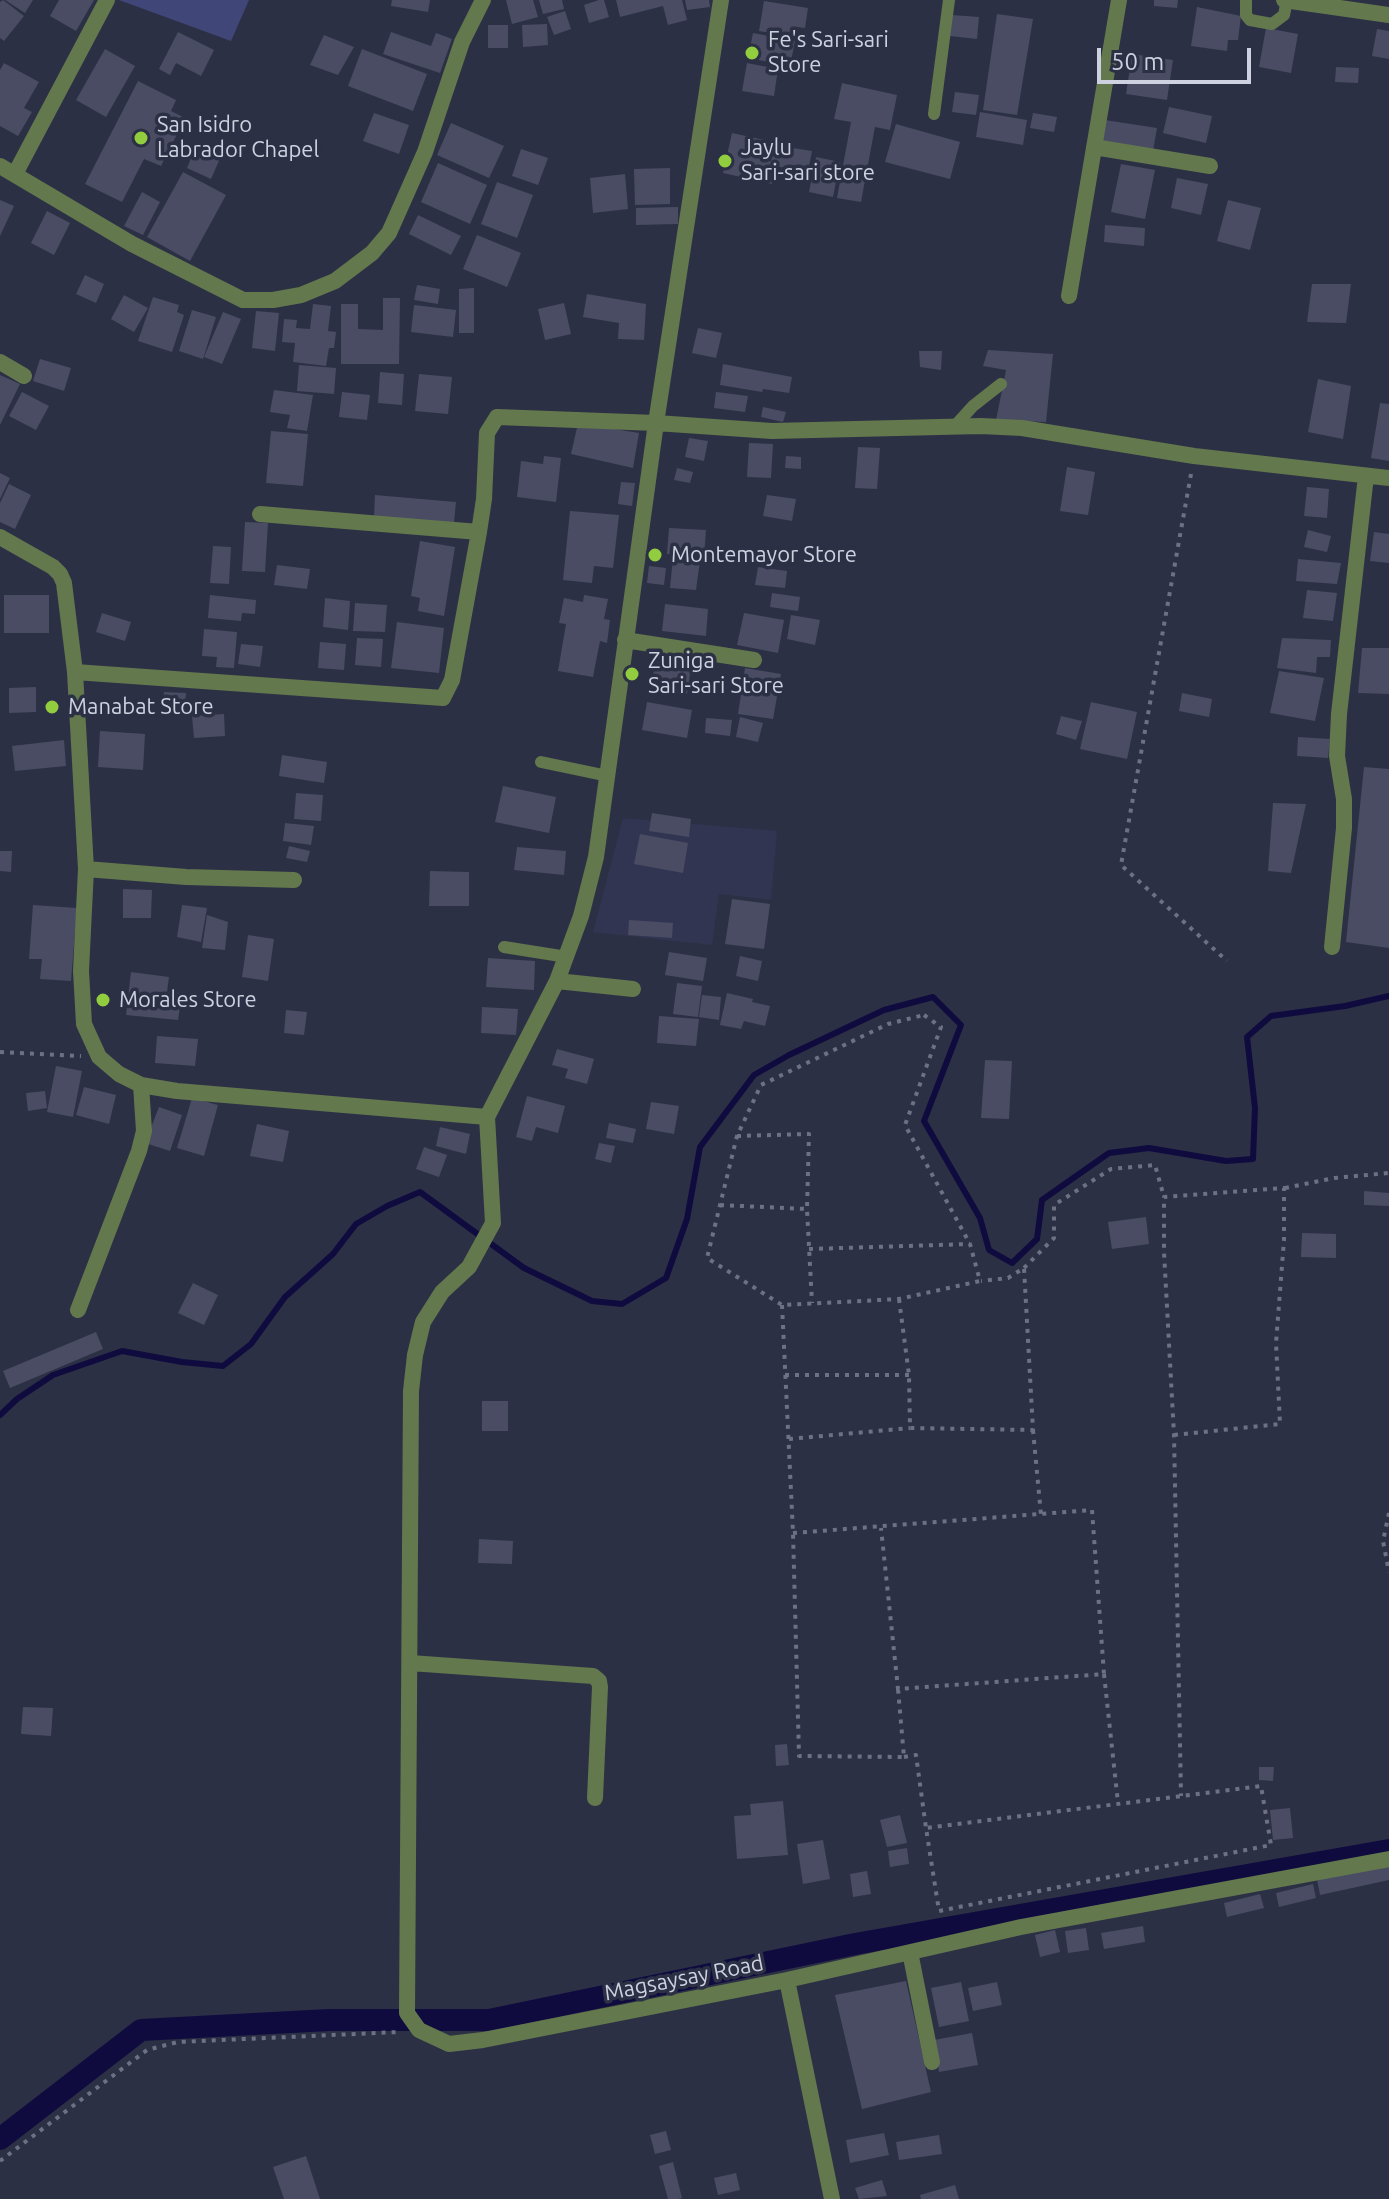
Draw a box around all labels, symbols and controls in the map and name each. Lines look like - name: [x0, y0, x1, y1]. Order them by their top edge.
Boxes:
- place label: Fe's Sari-sari Store: [768, 27, 889, 78]
- scale bar: [1101, 32, 1255, 82]
- marker: Fe's Sari-sari Store: [743, 44, 761, 62]
- text: 50 m: [1111, 48, 1164, 75]
- place label: San Isidro Labrador Chapel: [157, 112, 319, 164]
- marker: San Isidro Labrador Chapel: [132, 129, 150, 147]
- place label: Jaylu Sari-sari store: [741, 135, 875, 186]
- marker: Jaylu Sari-sari store: [716, 152, 734, 170]
- place label: Montemayor Store: [671, 542, 857, 568]
- marker: Montemayor Store: [646, 546, 664, 564]
- place label: Zuniga Sari-sari Store: [648, 648, 784, 700]
- marker: Zuniga Sari-sari Store: [623, 665, 641, 683]
- place label: Manabat Store: [68, 694, 214, 720]
- marker: Manabat Store: [43, 698, 61, 716]
- place label: Morales Store: [119, 987, 257, 1013]
- marker: Morales Store: [94, 991, 112, 1009]
- street label: Magsaysay Road: [602, 1950, 766, 2006]

